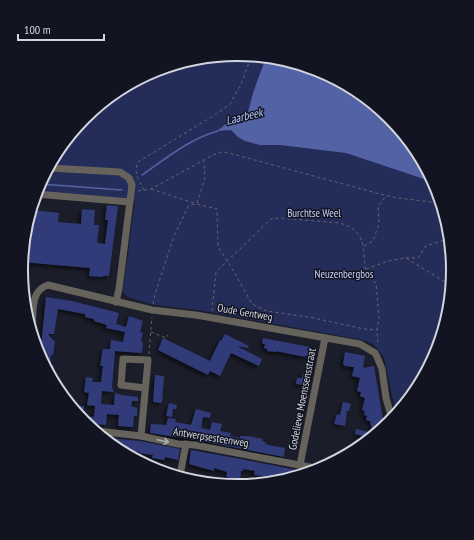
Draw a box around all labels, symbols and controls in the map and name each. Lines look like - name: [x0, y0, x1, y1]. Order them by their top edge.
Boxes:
- scale bar: [18, 16, 104, 42]
- text: 100 m: [24, 22, 51, 37]
- water label: Laarbeek: [224, 104, 265, 128]
- park label: Burchtse Weel: [287, 206, 341, 220]
- park label: Neuzenbergbos: [315, 267, 374, 281]
- street label: Oude Gentweg: [216, 300, 274, 324]
- street label: Godelieve Moenssensstraat: [285, 347, 319, 451]
- street label: Antwerpsesteenweg: [172, 424, 250, 450]
- one-way arrow: [156, 437, 169, 445]

